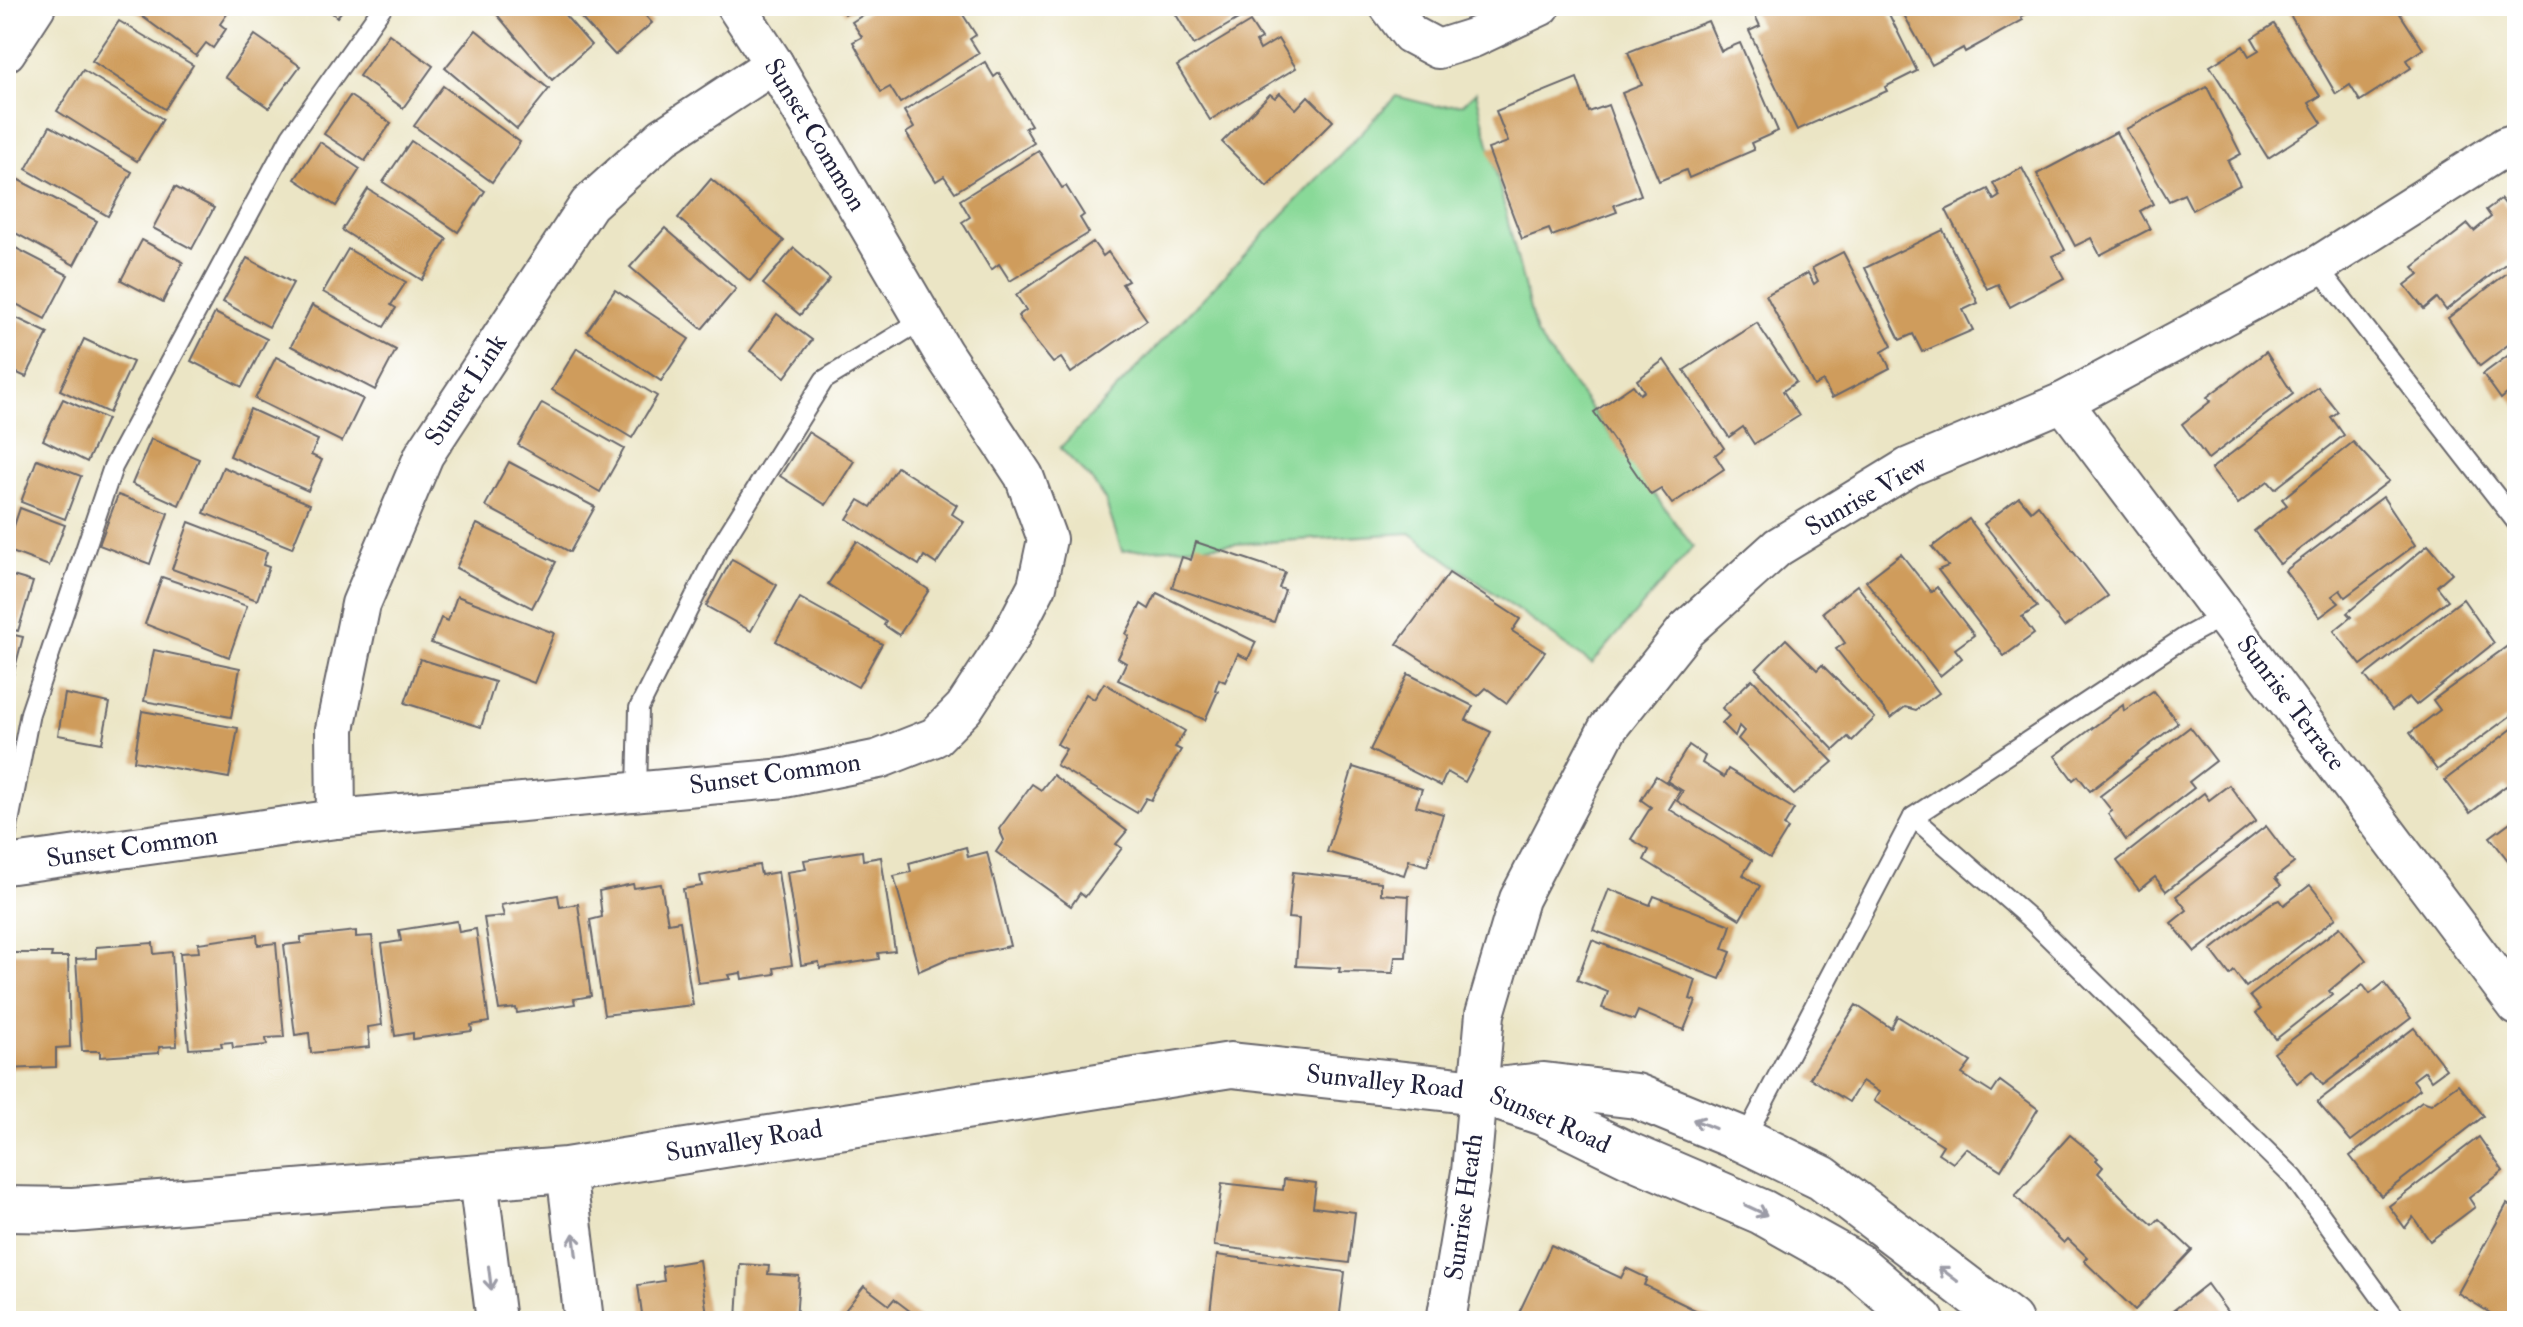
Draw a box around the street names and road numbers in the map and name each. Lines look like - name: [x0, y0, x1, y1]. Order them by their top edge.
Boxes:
- street label: Sunset Common: [757, 53, 873, 217]
- street label: Sunset Link: [418, 328, 514, 452]
- street label: Sunrise View: [1800, 448, 1933, 544]
- street label: Sunrise Terrace: [2230, 629, 2352, 777]
- street label: Sunset Common: [687, 746, 863, 802]
- street label: Sunset Common: [44, 819, 220, 875]
- street label: Sunvalley Road: [1305, 1058, 1465, 1106]
- street label: Sunset Road: [1484, 1079, 1616, 1161]
- street label: Sunvalley Road: [663, 1113, 825, 1169]
- street label: Sunrise Heath: [1438, 1131, 1490, 1282]

